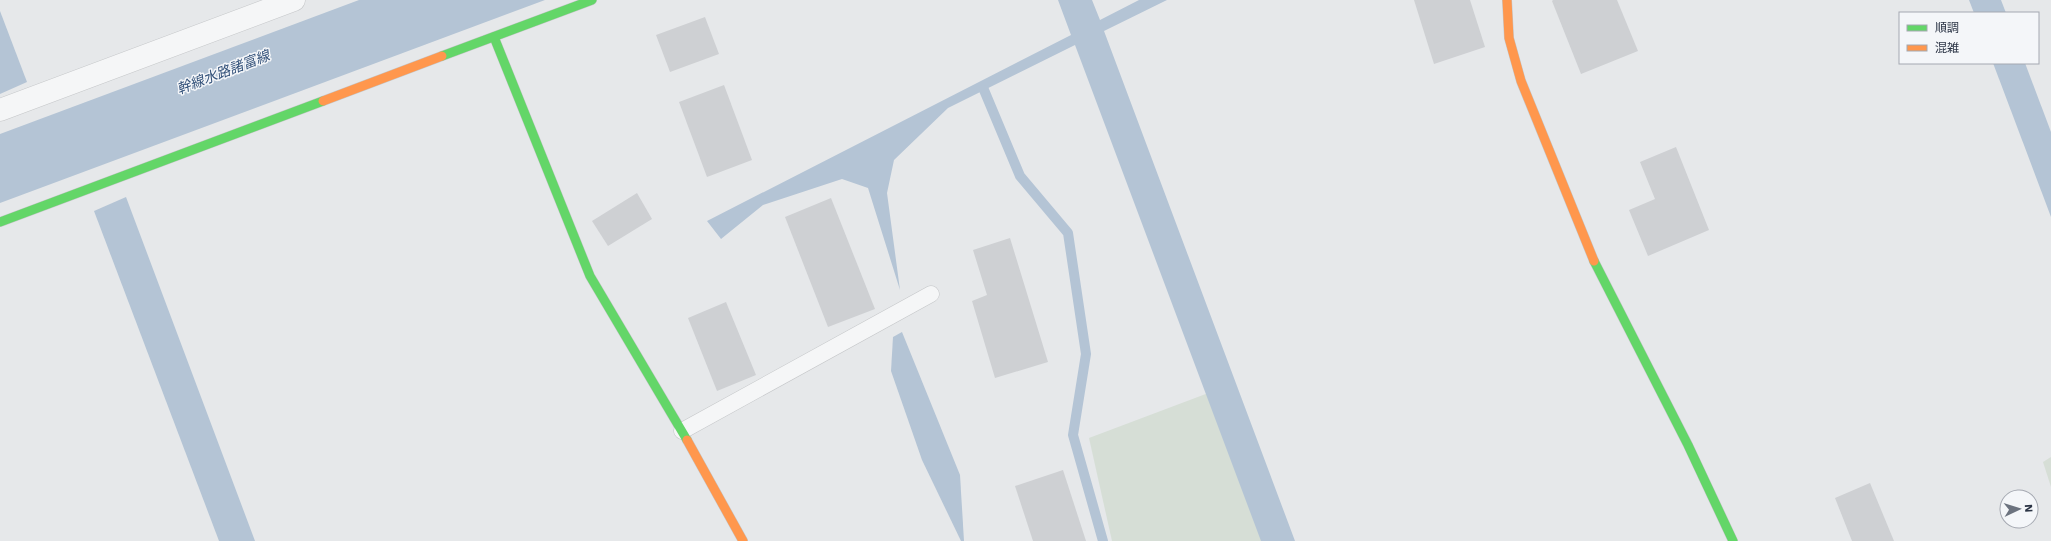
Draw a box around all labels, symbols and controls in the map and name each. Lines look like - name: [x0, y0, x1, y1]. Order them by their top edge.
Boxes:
- legend: [1899, 12, 2039, 64]
- text: 順調: [1935, 21, 1959, 35]
- text: 混雑: [1935, 41, 1959, 55]
- water label: 幹線水路諸富線: [174, 46, 273, 97]
- north arrow: [1999, 489, 2039, 529]
- text: N: [2022, 504, 2035, 513]

